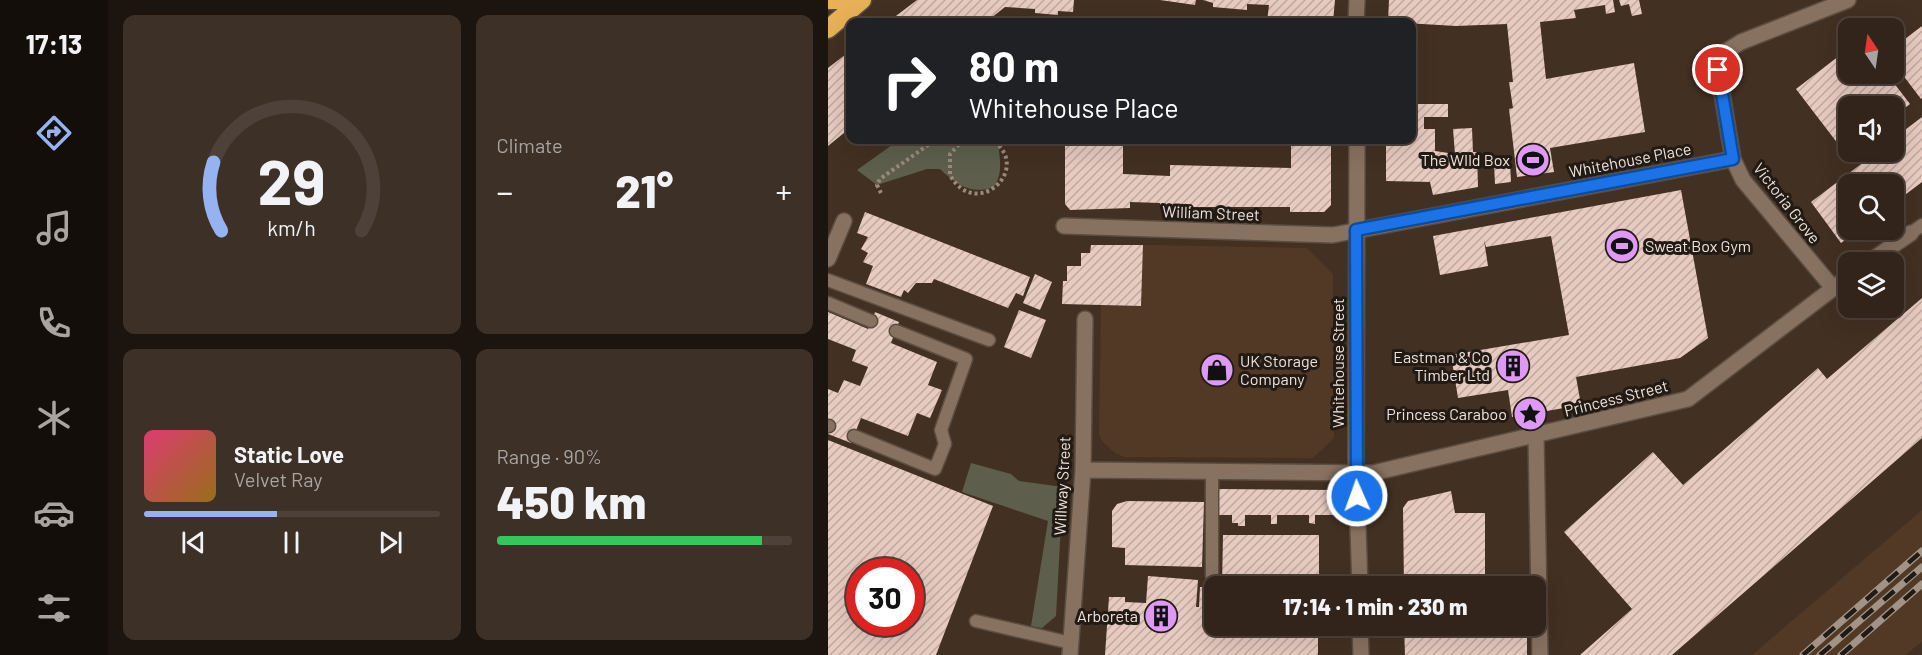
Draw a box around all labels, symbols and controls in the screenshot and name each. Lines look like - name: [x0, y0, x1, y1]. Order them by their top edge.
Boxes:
- north arrow: [1838, 18, 1904, 84]
- map controls: [1838, 18, 1904, 318]
- text: 17:13: [26, 27, 82, 59]
- text: 80 m: [969, 40, 1059, 90]
- icon: right: [870, 42, 948, 120]
- pin: [1692, 44, 1743, 95]
- icon: arrive: [1701, 53, 1734, 86]
- text: Whitehouse Place: [969, 91, 1179, 123]
- button: sound: [1838, 96, 1904, 162]
- icon: directions: [33, 112, 75, 154]
- text: Climate: [497, 133, 563, 157]
- street label: Whitehouse Place: [1567, 138, 1693, 181]
- sports icon: The WIld Box: [1515, 142, 1551, 178]
- text: 29: [258, 143, 326, 217]
- place label: The WIld Box: [1421, 150, 1510, 169]
- street label: Victoria Grove: [1750, 159, 1825, 247]
- text: 21°: [615, 163, 673, 217]
- text: −: [497, 171, 513, 211]
- text: +: [775, 171, 792, 211]
- button: search: [1838, 174, 1904, 240]
- street label: William Street: [1162, 201, 1260, 224]
- icon: music: [33, 207, 75, 249]
- text: km/h: [267, 216, 316, 241]
- sports icon: Sweat Box Gym: [1604, 228, 1640, 264]
- place label: Sweat Box Gym: [1645, 236, 1751, 255]
- button: layers: [1838, 252, 1904, 318]
- street label: Whitehouse Street: [1328, 298, 1347, 428]
- icon: phone: [33, 302, 75, 344]
- place label: Eastman & Co Timber Ltd: [1393, 347, 1490, 384]
- building icon: Eastman & Co Timber Ltd: [1495, 348, 1531, 384]
- place label: UK Storage Company: [1240, 351, 1318, 388]
- shop icon: UK Storage Company: [1199, 352, 1235, 388]
- street label: Princess Street: [1562, 375, 1670, 420]
- place icon: Princess Caraboo: [1512, 396, 1548, 432]
- icon: climate: [33, 397, 75, 439]
- place label: Princess Caraboo: [1386, 404, 1507, 423]
- street label: Willway Street: [1049, 436, 1074, 536]
- text: Static Love: [234, 441, 344, 467]
- text: Range · 90%: [497, 444, 602, 468]
- position arrow: [1325, 464, 1389, 528]
- text: Velvet Ray: [234, 467, 323, 491]
- text: 450 km: [497, 474, 646, 528]
- icon: car: [33, 492, 75, 534]
- icon: previous: [177, 526, 210, 559]
- icon: pause: [275, 526, 308, 559]
- icon: next: [374, 526, 407, 559]
- speed limit sign: 30: [846, 558, 924, 636]
- icon: filters: [33, 587, 75, 629]
- text: 17:14 · 1 min · 230 m: [1283, 593, 1467, 619]
- building icon: Arboreta: [1143, 598, 1179, 634]
- place label: Arboreta: [1077, 606, 1138, 625]

